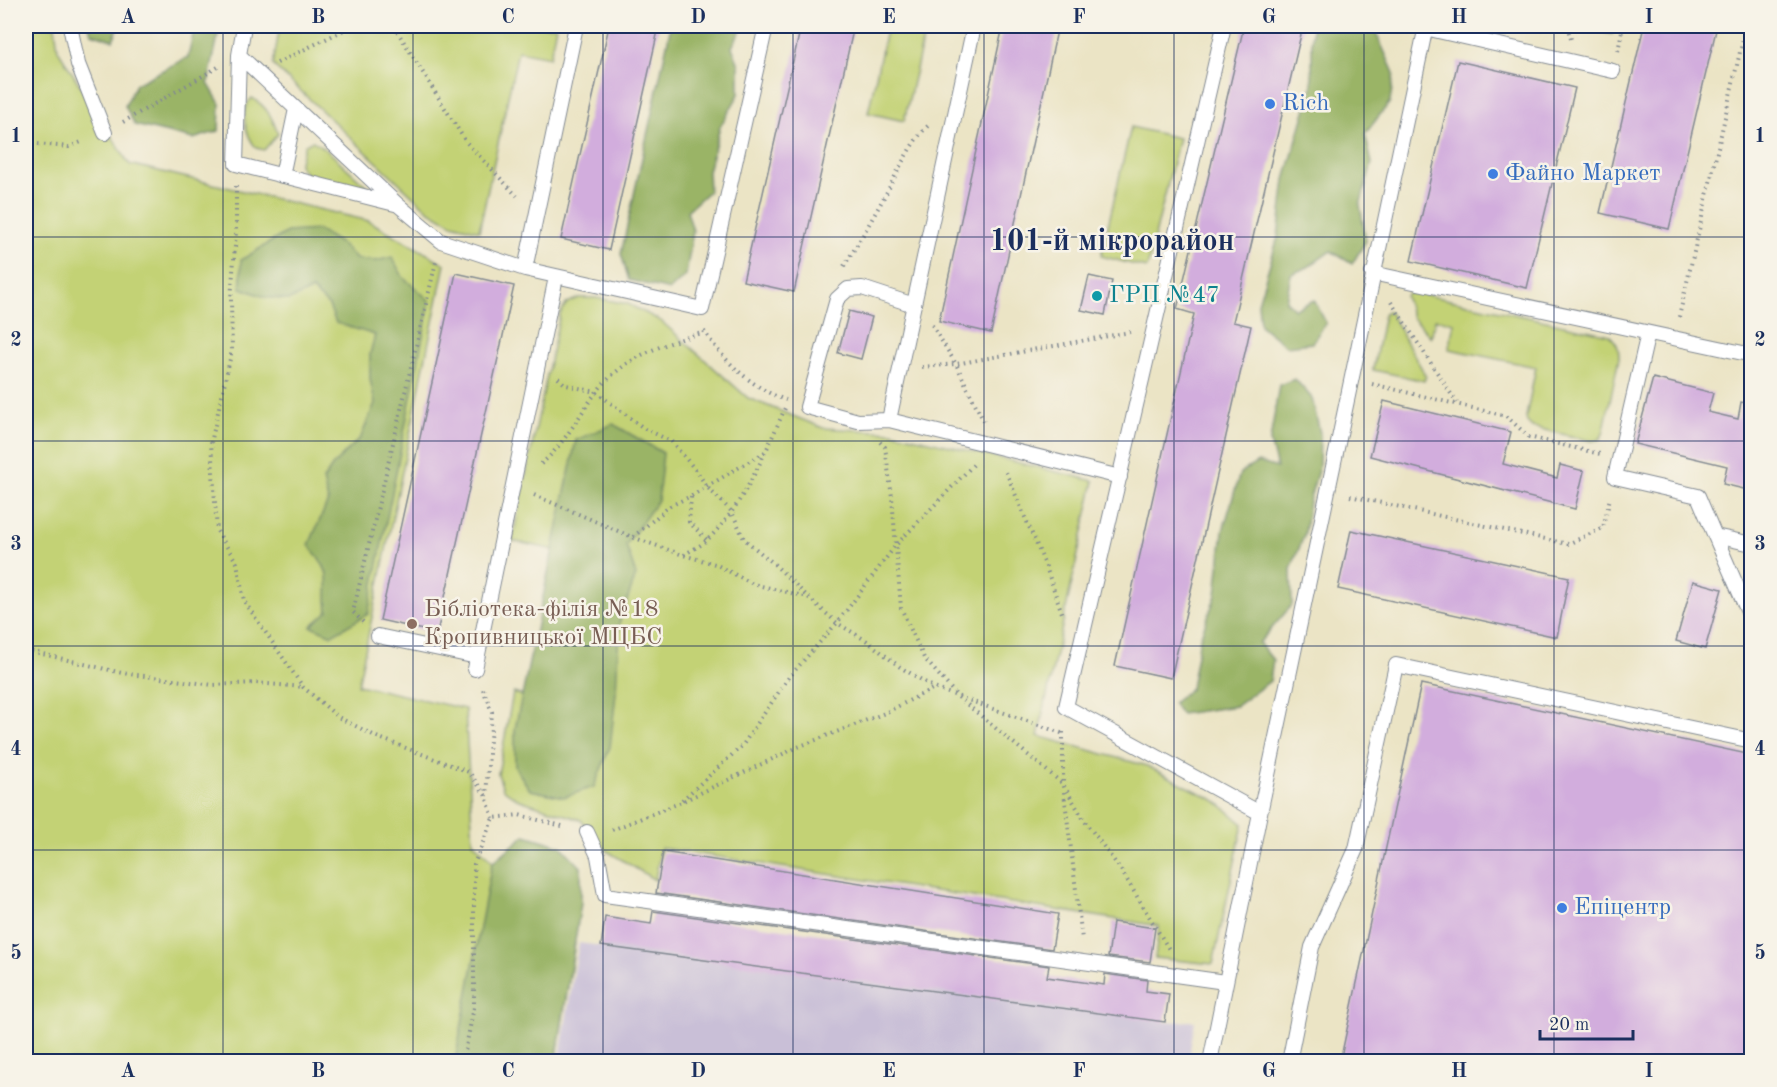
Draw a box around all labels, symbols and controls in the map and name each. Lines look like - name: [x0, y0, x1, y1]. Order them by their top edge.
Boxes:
- text: A: [120, 8, 136, 28]
- text: B: [311, 8, 325, 28]
- text: C: [501, 8, 515, 28]
- text: D: [690, 8, 706, 28]
- text: E: [882, 8, 896, 28]
- text: F: [1072, 8, 1086, 28]
- text: G: [1262, 8, 1276, 28]
- text: H: [1451, 8, 1467, 28]
- text: I: [1645, 8, 1653, 28]
- place label: Rich: [1282, 92, 1329, 116]
- marker: Rich: [1263, 97, 1277, 111]
- text: 1: [10, 127, 22, 147]
- text: 1: [1754, 127, 1766, 147]
- place label: Файно Маркет: [1505, 162, 1661, 186]
- marker: Файно Маркет: [1486, 167, 1500, 181]
- district label: 101-й мікрорайон: [989, 227, 1235, 257]
- place label: ГРП №47: [1109, 284, 1220, 308]
- marker: ГРП №47: [1090, 289, 1104, 303]
- text: 2: [10, 331, 22, 351]
- text: 2: [1754, 331, 1766, 351]
- text: 3: [10, 535, 22, 555]
- text: 3: [1754, 535, 1766, 555]
- place label: Бібліотека-філія №18 Кропивницької МЦБС: [424, 598, 662, 650]
- marker: Бібліотека-філія №18 Кропивницької МЦБС: [405, 617, 419, 631]
- text: 4: [10, 740, 22, 760]
- text: 4: [1754, 740, 1766, 760]
- place label: Епіцентр: [1574, 896, 1671, 920]
- marker: Епіцентр: [1555, 901, 1569, 915]
- text: 5: [10, 943, 22, 964]
- text: 5: [1754, 943, 1766, 964]
- scale bar: [1540, 1003, 1633, 1041]
- text: 20 m: [1549, 1016, 1589, 1034]
- text: A: [120, 1062, 136, 1082]
- text: B: [311, 1062, 325, 1082]
- text: C: [501, 1062, 515, 1082]
- text: D: [690, 1062, 706, 1082]
- text: E: [882, 1062, 896, 1082]
- text: F: [1072, 1062, 1086, 1082]
- text: G: [1262, 1062, 1276, 1082]
- text: H: [1451, 1062, 1467, 1082]
- text: I: [1645, 1062, 1653, 1082]

